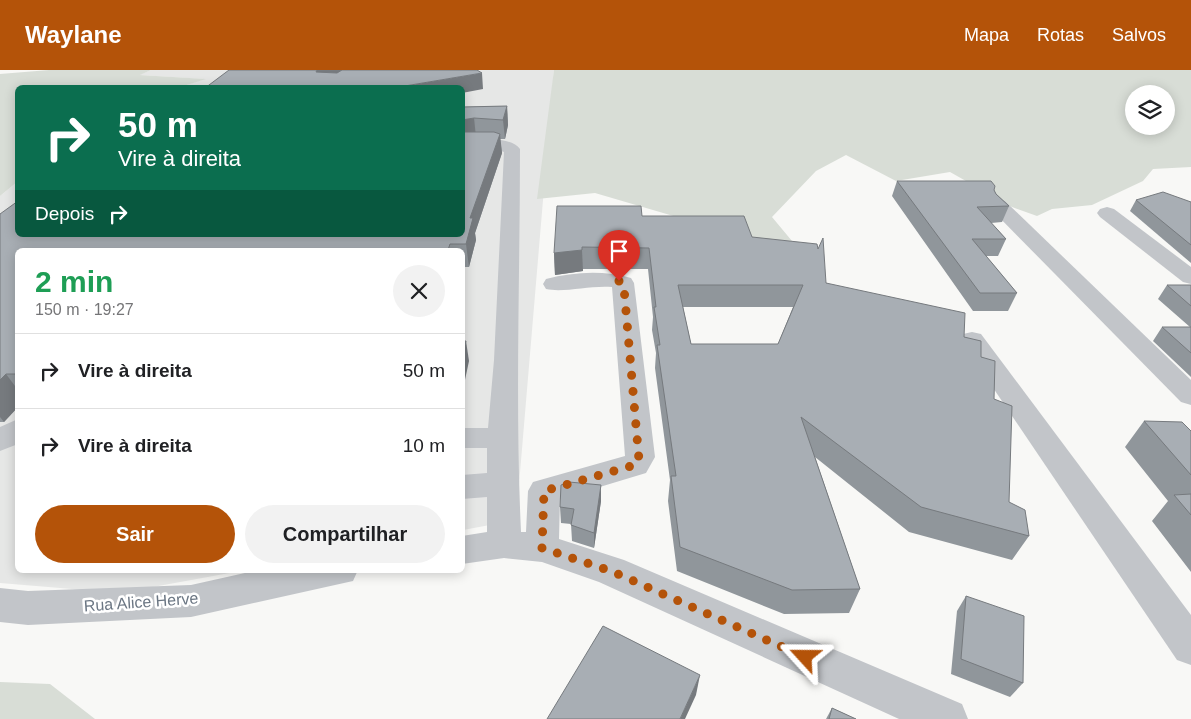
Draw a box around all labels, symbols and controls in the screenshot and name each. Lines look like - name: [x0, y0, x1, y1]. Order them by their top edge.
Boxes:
- text: Waylane: [25, 21, 121, 48]
- text: Mapa: [964, 25, 1009, 45]
- text: Rotas: [1037, 25, 1084, 45]
- text: Salvos: [1112, 25, 1166, 45]
- map controls: [1125, 85, 1175, 135]
- button: layers: [1125, 85, 1175, 135]
- icon: right: [35, 105, 100, 170]
- text: 50 m: [118, 105, 198, 144]
- text: Vire à direita: [118, 146, 241, 171]
- icon: right: [104, 200, 132, 228]
- text: Depois: [35, 203, 94, 224]
- pin: [598, 230, 640, 281]
- icon: arrive: [605, 237, 633, 265]
- text: 2 min: [35, 265, 113, 298]
- button: close: [393, 265, 445, 317]
- text: 150 m · 19:27: [35, 301, 134, 318]
- icon: right: [35, 357, 63, 385]
- text: Vire à direita: [78, 360, 192, 381]
- text: 50 m: [403, 360, 445, 381]
- icon: right: [35, 432, 63, 460]
- text: Vire à direita: [78, 435, 192, 456]
- text: 10 m: [403, 435, 445, 456]
- button: Sair: [35, 505, 235, 563]
- button: Compartilhar: [245, 505, 445, 563]
- street label: Rua Alice Herve: [83, 590, 199, 614]
- position arrow: [778, 630, 830, 682]

